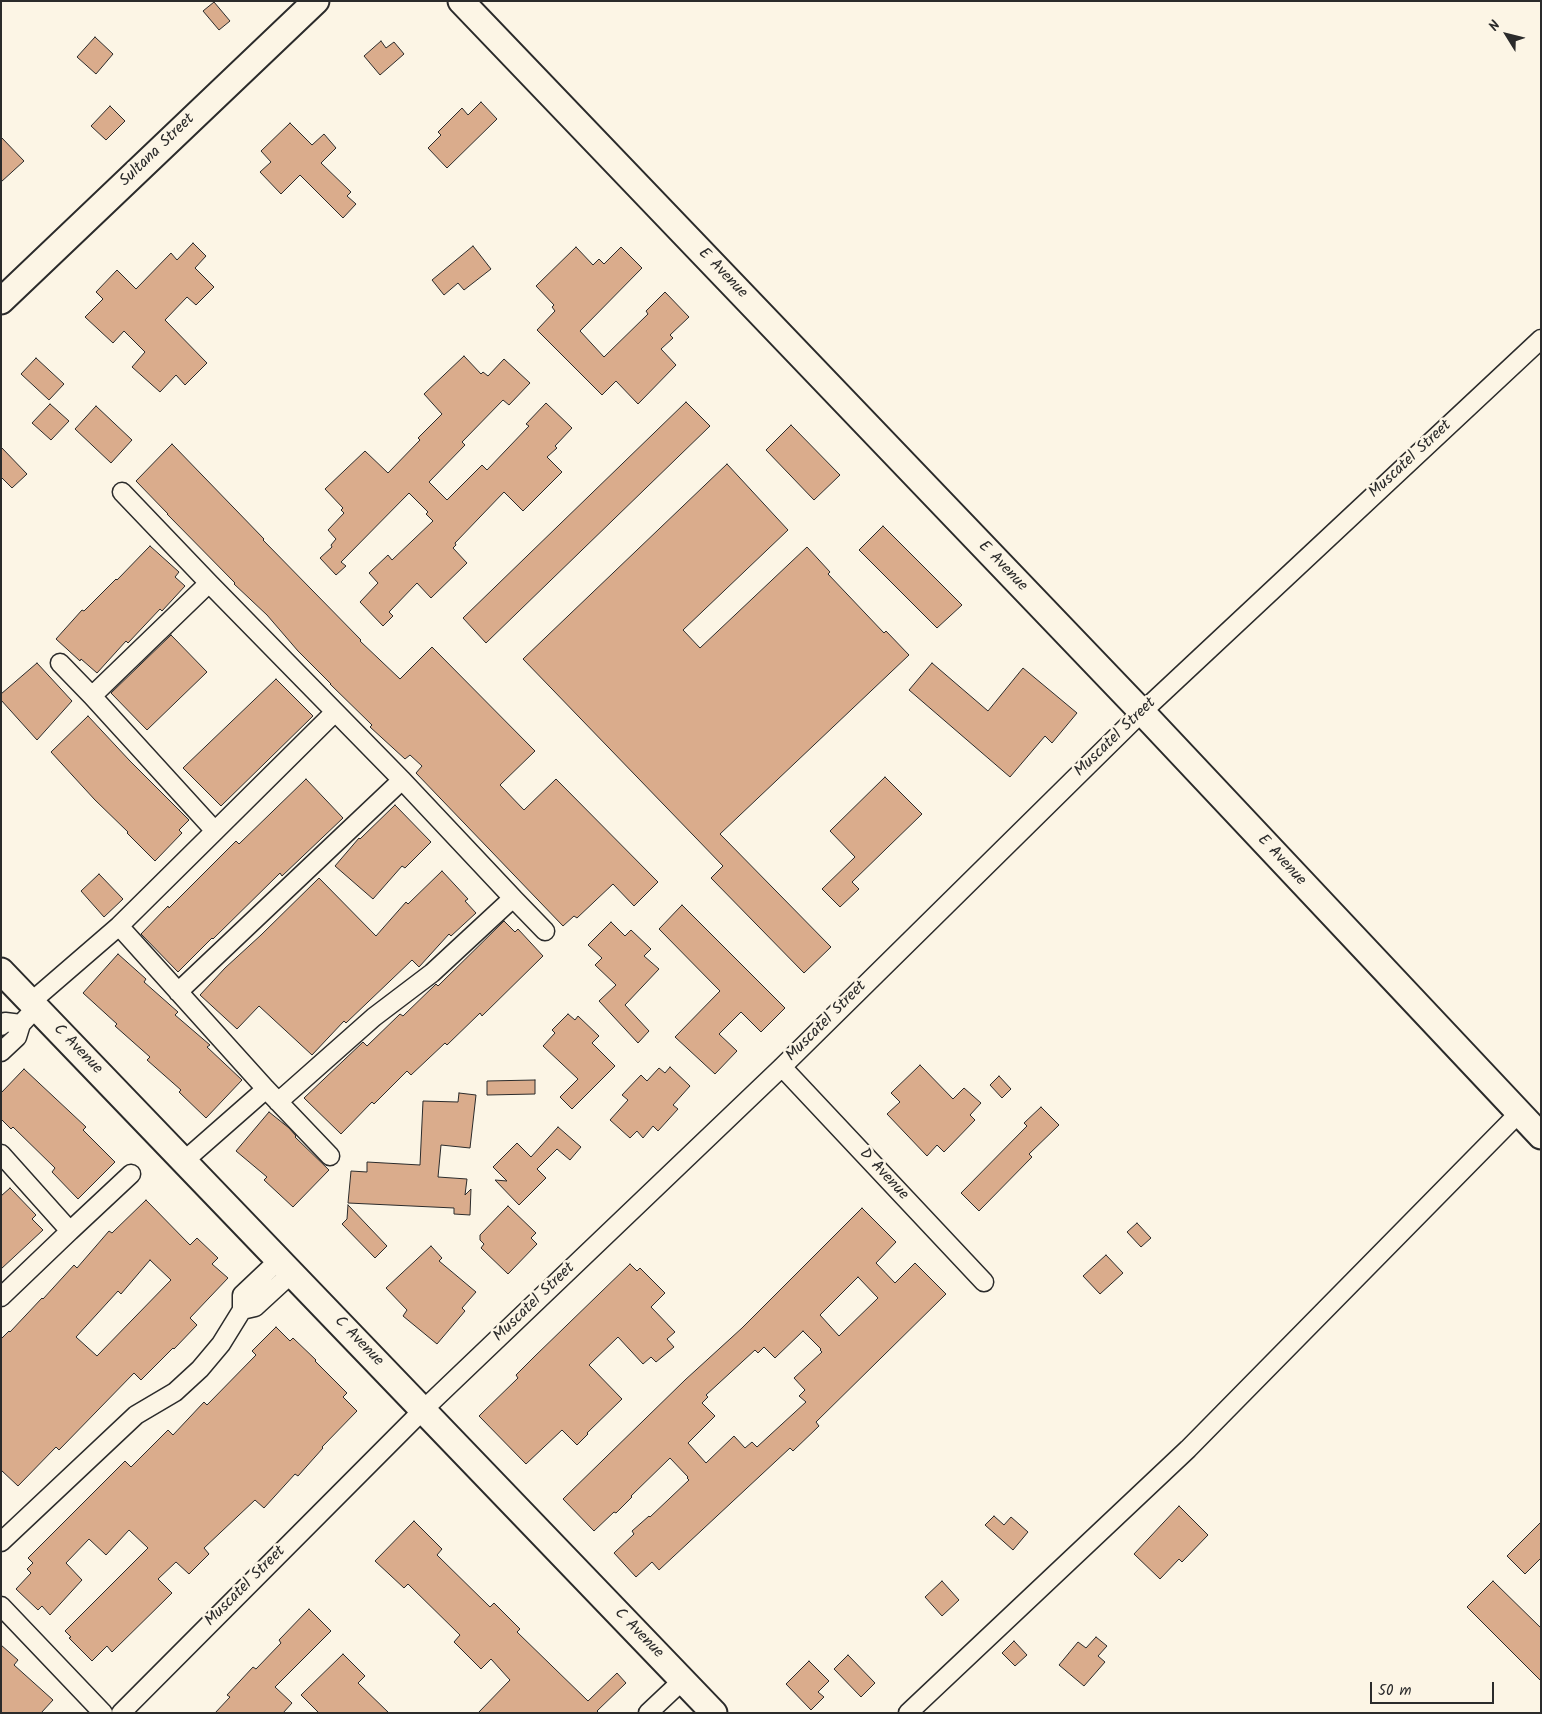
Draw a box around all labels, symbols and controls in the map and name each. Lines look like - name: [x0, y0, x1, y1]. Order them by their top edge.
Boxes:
- north arrow: [1482, 10, 1532, 60]
- text: N: [1483, 16, 1506, 36]
- street label: Sultana Street: [117, 110, 199, 192]
- street label: E Avenue: [693, 245, 751, 303]
- street label: Muscatel Street: [1366, 417, 1456, 503]
- street label: E Avenue: [973, 538, 1031, 596]
- street label: Muscatel Street: [1071, 694, 1161, 782]
- street label: E Avenue: [1253, 831, 1309, 891]
- street label: Muscatel Street: [783, 978, 871, 1066]
- street label: C Avenue: [48, 1021, 106, 1079]
- street label: D Avenue: [854, 1145, 912, 1205]
- street label: Muscatel Street: [490, 1259, 580, 1347]
- street label: C Avenue: [329, 1313, 387, 1371]
- street label: Muscatel Street: [202, 1543, 290, 1631]
- street label: C Avenue: [609, 1605, 667, 1663]
- scale bar: [1372, 1672, 1496, 1704]
- text: 50 m: [1378, 1679, 1412, 1703]

